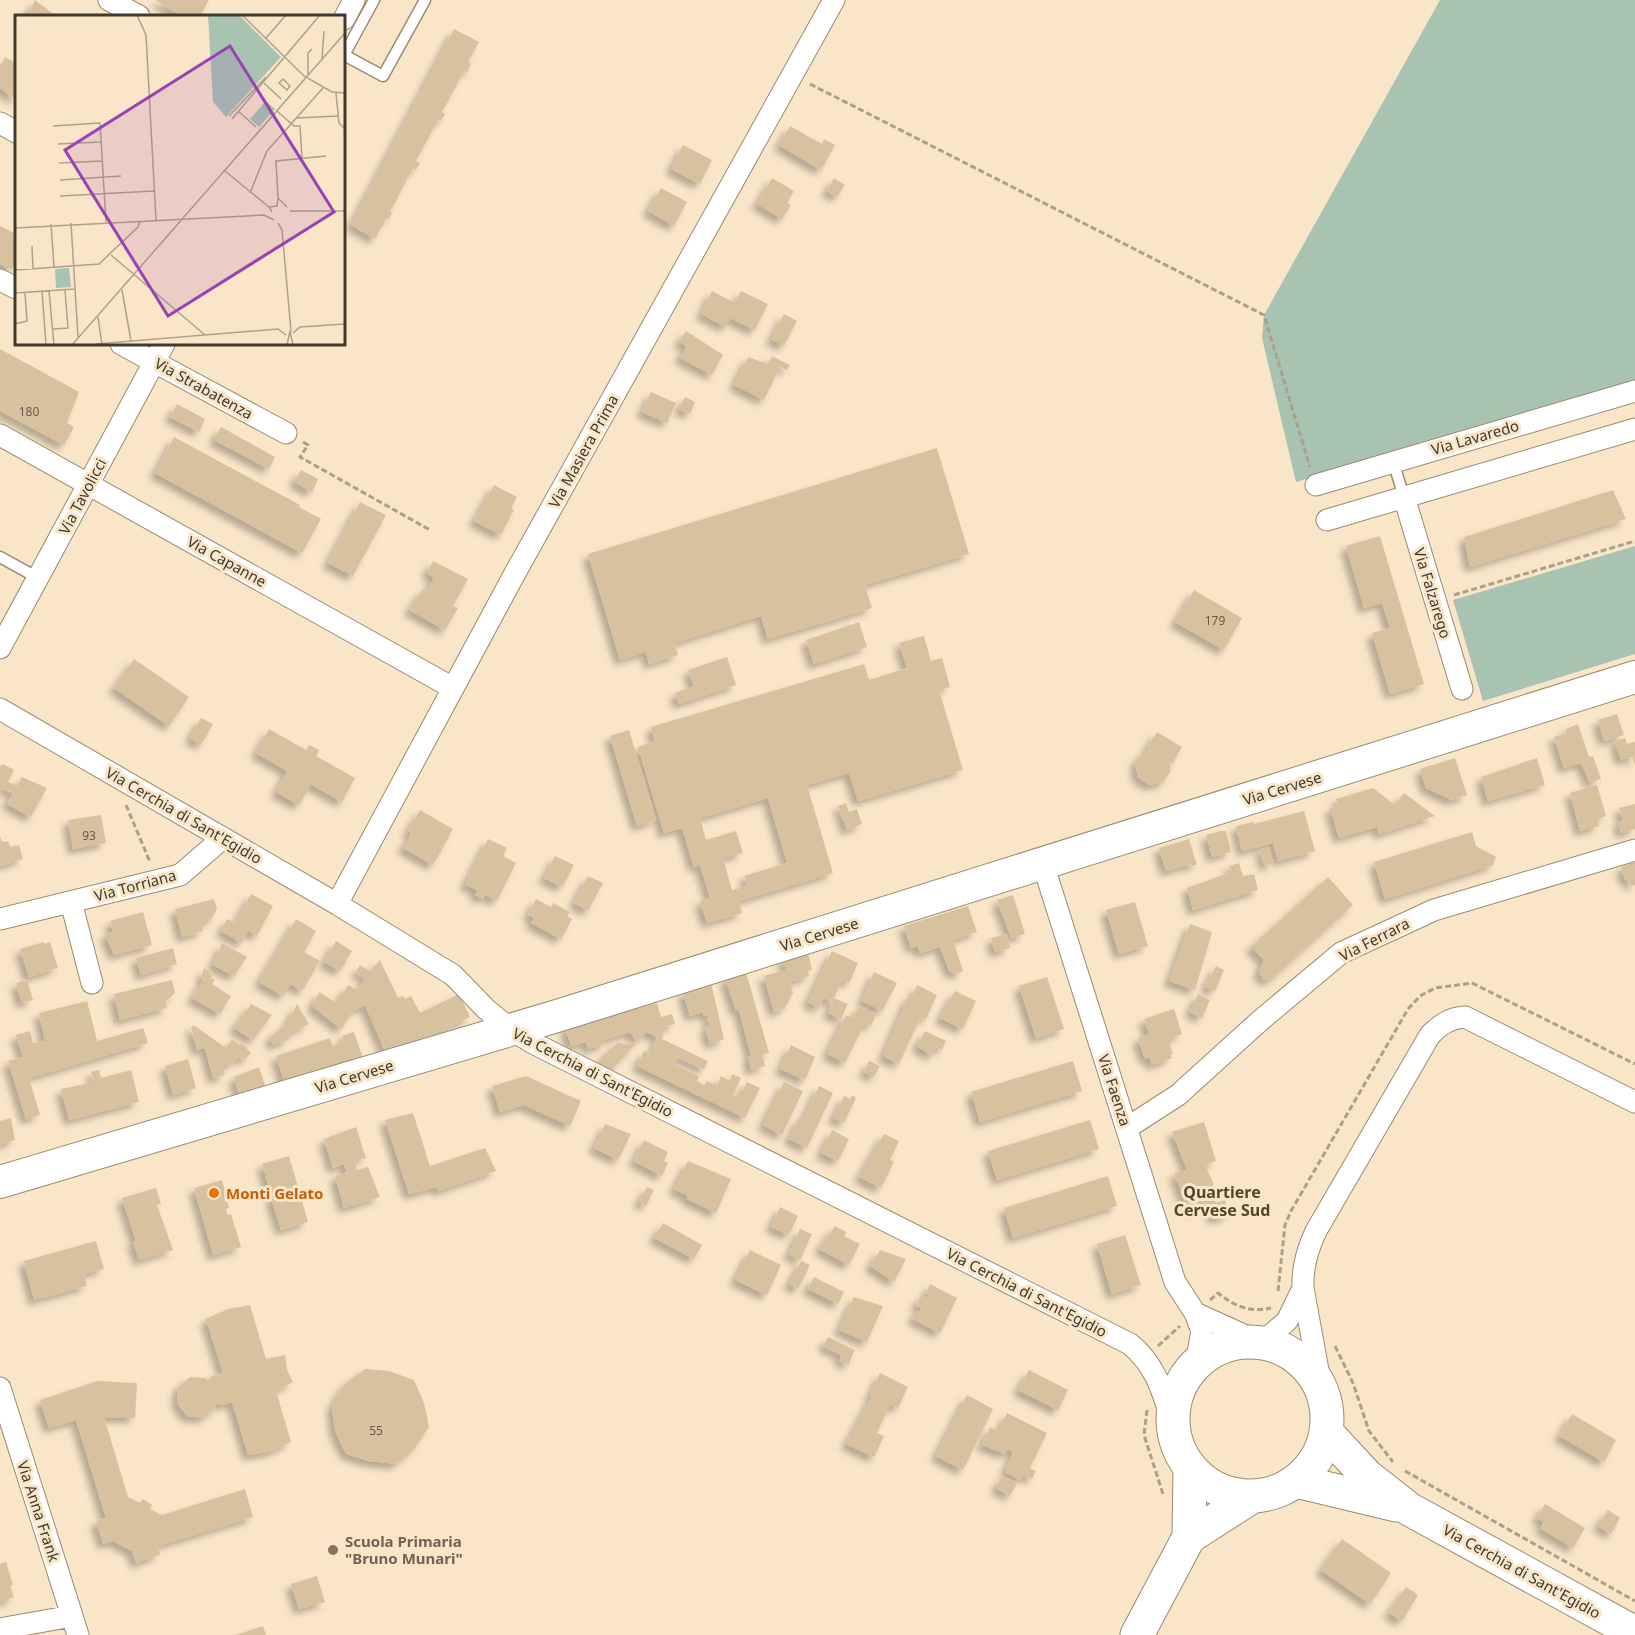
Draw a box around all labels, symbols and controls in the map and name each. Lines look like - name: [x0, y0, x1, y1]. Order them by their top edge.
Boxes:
- inset map: [15, 15, 345, 345]
- street label: Via Strabatenza: [151, 353, 257, 423]
- street label: Via Masiera Prima: [544, 391, 622, 511]
- house number: 180: [19, 403, 39, 420]
- street label: Via Lavaredo: [1429, 415, 1521, 459]
- street label: Via Tavolicci: [54, 454, 110, 538]
- street label: Via Capanne: [184, 531, 270, 591]
- street label: Via Falzarego: [1410, 545, 1456, 641]
- house number: 179: [1205, 612, 1225, 629]
- street label: Via Cerchia di Sant'Egidio: [102, 762, 266, 868]
- street label: Via Cervese: [1240, 767, 1324, 809]
- house number: 93: [82, 827, 96, 844]
- street label: Via Torriana: [92, 864, 178, 906]
- street label: Via Cervese: [777, 913, 861, 955]
- street label: Via Ferrara: [1335, 913, 1413, 965]
- street label: Via Cerchia di Sant'Egidio: [509, 1023, 677, 1121]
- street label: Via Faenza: [1094, 1051, 1136, 1129]
- street label: Via Cervese: [312, 1055, 396, 1097]
- district label: Quartiere Cervese Sud: [1174, 1181, 1270, 1221]
- place label: Monti Gelato: [226, 1183, 323, 1203]
- marker: Monti Gelato: [207, 1186, 221, 1200]
- street label: Via Cerchia di Sant'Egidio: [943, 1243, 1111, 1341]
- house number: 55: [369, 1422, 383, 1439]
- street label: Via Anna Frank: [13, 1458, 65, 1564]
- street label: Via Cerchia di Sant'Egidio: [1440, 1519, 1604, 1623]
- place label: Scuola Primaria "Bruno Munari": [345, 1531, 463, 1568]
- marker: Scuola Primaria "Bruno Munari": [326, 1543, 340, 1557]

